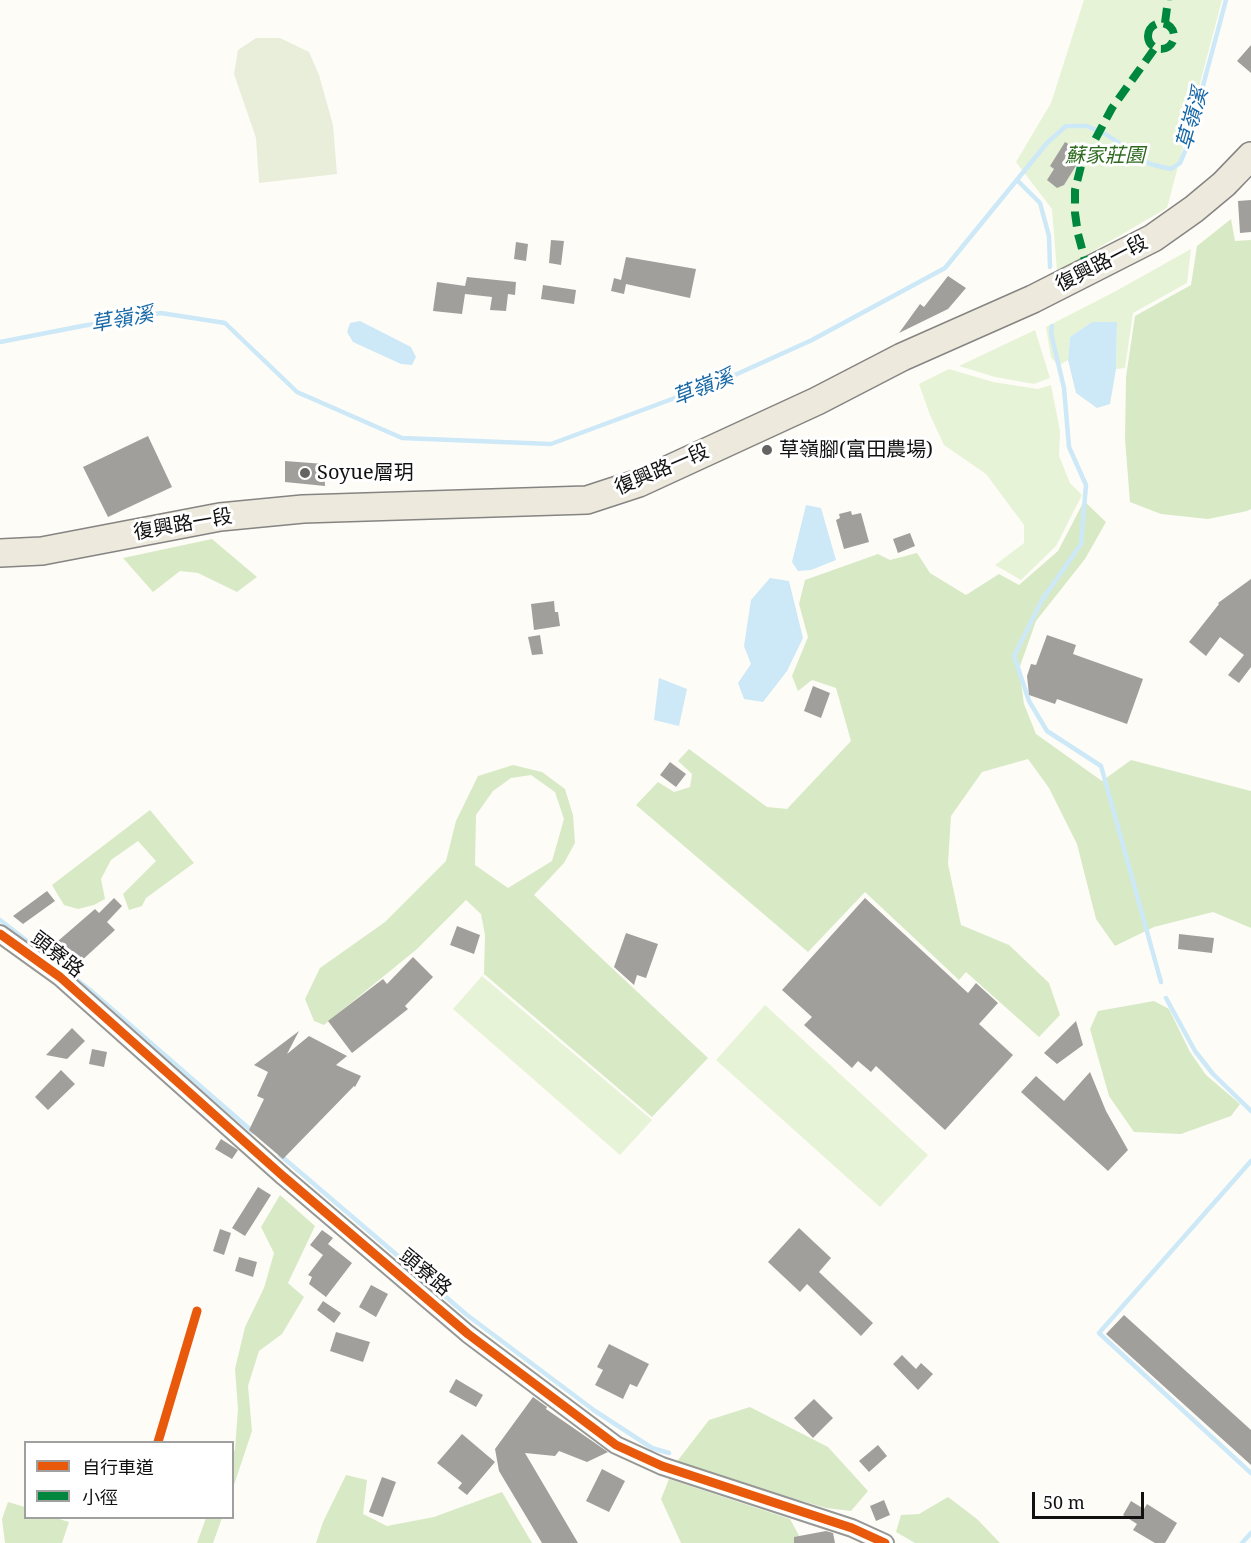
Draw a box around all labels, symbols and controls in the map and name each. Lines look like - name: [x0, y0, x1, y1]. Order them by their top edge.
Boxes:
- water label: 草嶺溪: [1172, 85, 1214, 153]
- park label: 蘇家莊園: [1065, 144, 1145, 168]
- street label: 復興路一段: [1052, 231, 1152, 297]
- water label: 草嶺溪: [89, 302, 155, 338]
- water label: 草嶺溪: [669, 365, 737, 411]
- place label: 草嶺腳(富田農場): [779, 438, 933, 462]
- street label: 復興路一段: [611, 439, 713, 501]
- marker: 草嶺腳(富田農場): [760, 443, 774, 457]
- place label: Soyue層玥: [317, 461, 414, 485]
- marker: Soyue層玥: [298, 466, 312, 480]
- street label: 復興路一段: [132, 504, 234, 546]
- street label: 頭寮路: [26, 927, 88, 983]
- street label: 頭寮路: [394, 1245, 456, 1301]
- legend: [24, 1441, 234, 1519]
- text: 自行車道: [82, 1455, 154, 1479]
- scale bar: [1035, 1480, 1148, 1518]
- text: 小徑: [82, 1485, 118, 1509]
- text: 50 m: [1043, 1490, 1085, 1514]

